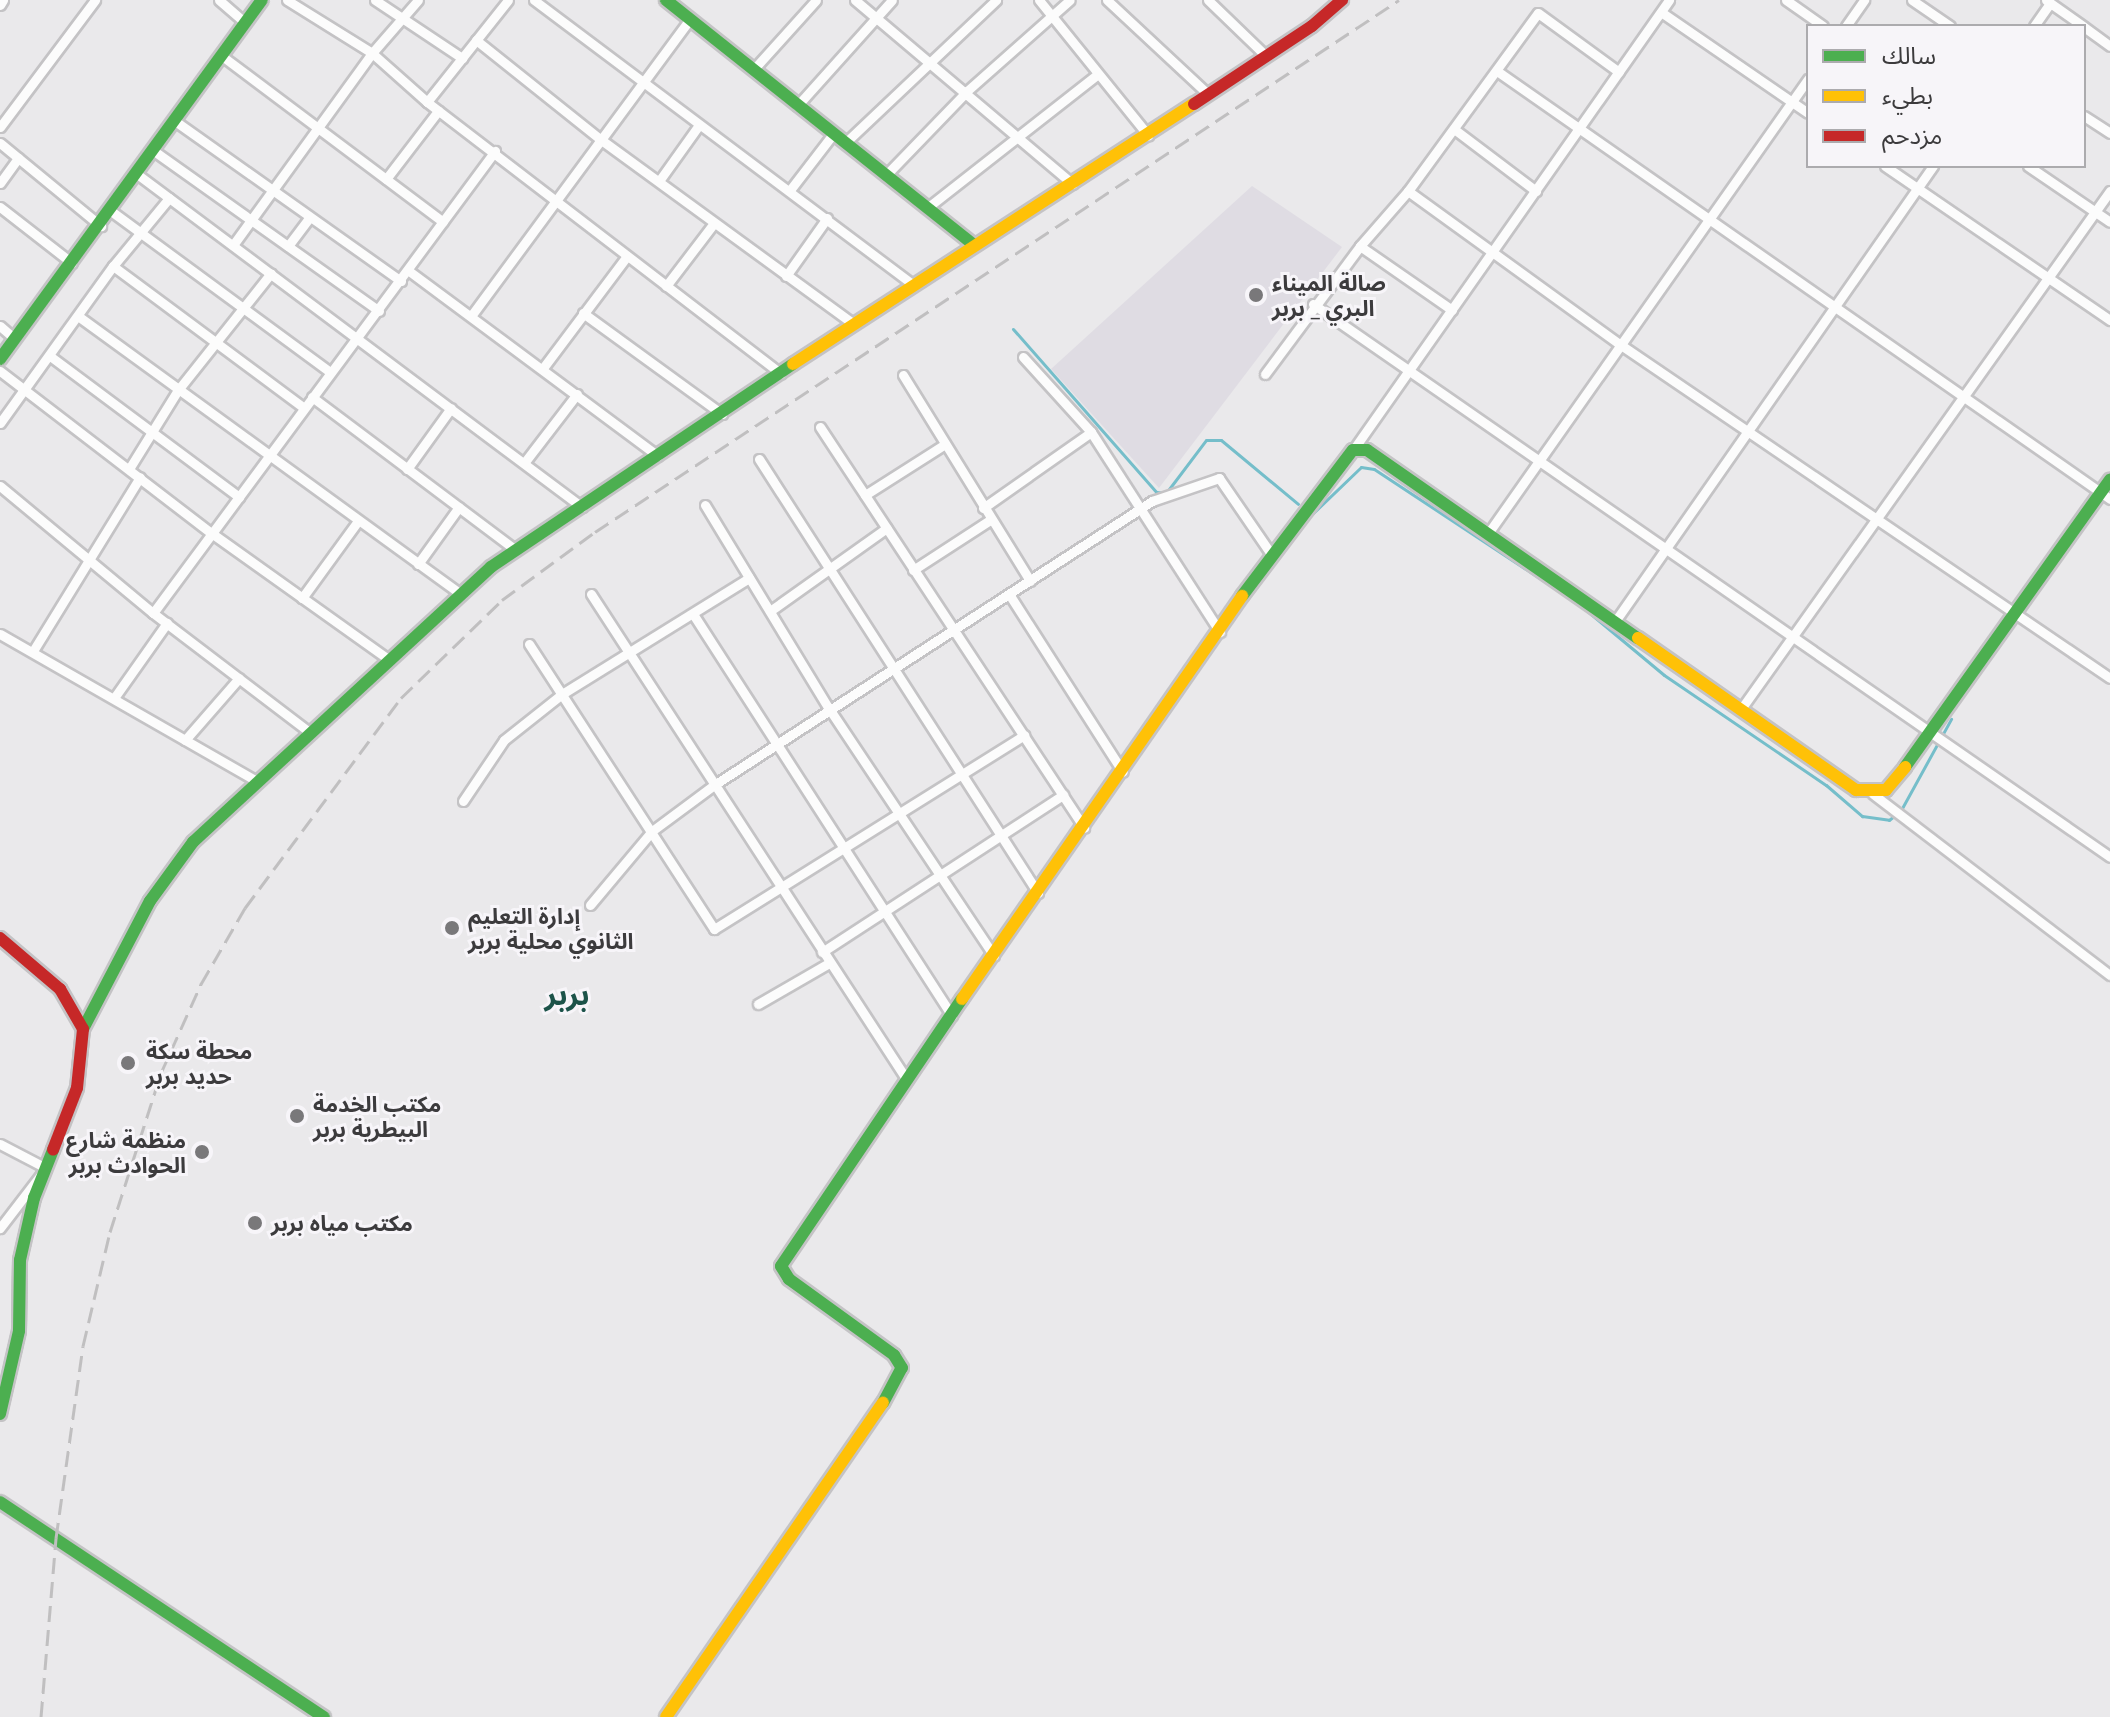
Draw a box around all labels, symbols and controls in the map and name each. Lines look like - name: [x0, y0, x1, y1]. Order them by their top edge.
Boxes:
- legend: [1806, 24, 2086, 168]
- text: سالك: [1882, 38, 1936, 71]
- text: بطيء: [1882, 78, 1933, 111]
- text: مزدحم: [1882, 118, 1942, 151]
- place label: صالة الميناء البري _ بربر: [1272, 269, 1386, 320]
- marker: صالة الميناء البري _ بربر: [1247, 286, 1265, 304]
- place label: إدارة التعليم الثانوي محلية بربر: [468, 902, 634, 954]
- marker: إدارة التعليم الثانوي محلية بربر: [443, 919, 461, 937]
- district label: بربر: [544, 976, 590, 1012]
- place label: محطة سكة حديد بربر: [146, 1037, 252, 1088]
- marker: محطة سكة حديد بربر: [117, 1052, 139, 1074]
- place label: مكتب الخدمة البيطرية بربر: [313, 1090, 441, 1142]
- marker: مكتب الخدمة البيطرية بربر: [288, 1107, 306, 1125]
- place label: منظمة شارع الحوادث بربر: [66, 1126, 186, 1178]
- marker: منظمة شارع الحوادث بربر: [193, 1143, 211, 1161]
- place label: مكتب مياه بربر: [271, 1210, 413, 1236]
- marker: مكتب مياه بربر: [246, 1214, 264, 1232]

